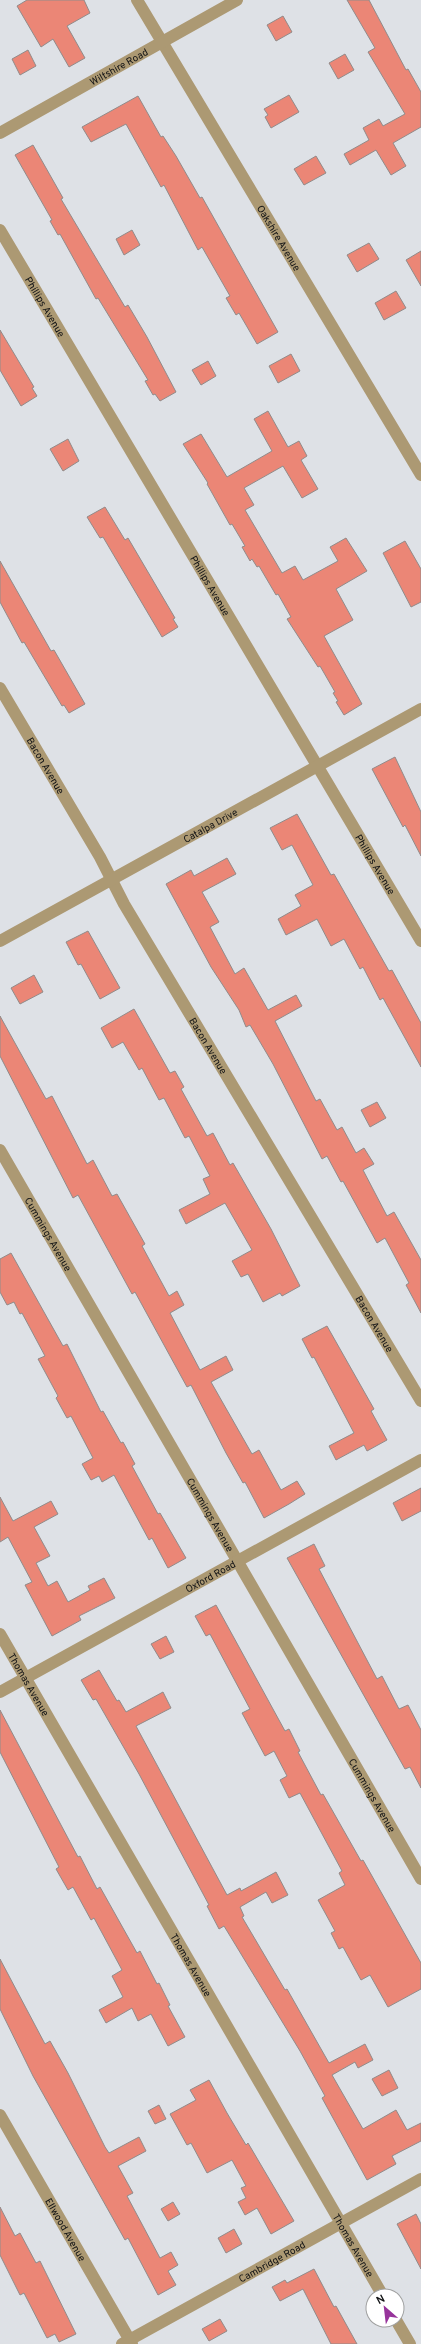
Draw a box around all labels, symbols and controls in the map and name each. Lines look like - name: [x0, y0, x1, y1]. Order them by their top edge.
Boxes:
- street label: Wiltshire Road: [88, 46, 151, 89]
- street label: Oakshire Avenue: [253, 203, 303, 274]
- street label: Phillips Avenue: [21, 275, 67, 340]
- street label: Phillips Avenue: [186, 554, 232, 619]
- street label: Bacon Avenue: [23, 735, 66, 797]
- street label: Catalpa Drive: [181, 806, 240, 847]
- street label: Phillips Avenue: [351, 832, 397, 897]
- street label: Bacon Avenue: [185, 1016, 229, 1077]
- street label: Cummings Avenue: [21, 1195, 74, 1274]
- street label: Bacon Avenue: [352, 1294, 395, 1355]
- street label: Cummings Avenue: [183, 1476, 236, 1555]
- street label: Oxford Road: [183, 1558, 238, 1597]
- street label: Thomas Avenue: [4, 1651, 51, 1719]
- street label: Cummings Avenue: [345, 1757, 398, 1835]
- street label: Thomas Avenue: [167, 1931, 213, 1999]
- street label: Ellwood Avenue: [41, 2196, 88, 2264]
- street label: Thomas Avenue: [329, 2212, 376, 2280]
- street label: Cambridge Road: [237, 2239, 308, 2286]
- north arrow: [365, 2288, 405, 2328]
- text: N: [374, 2292, 388, 2308]

